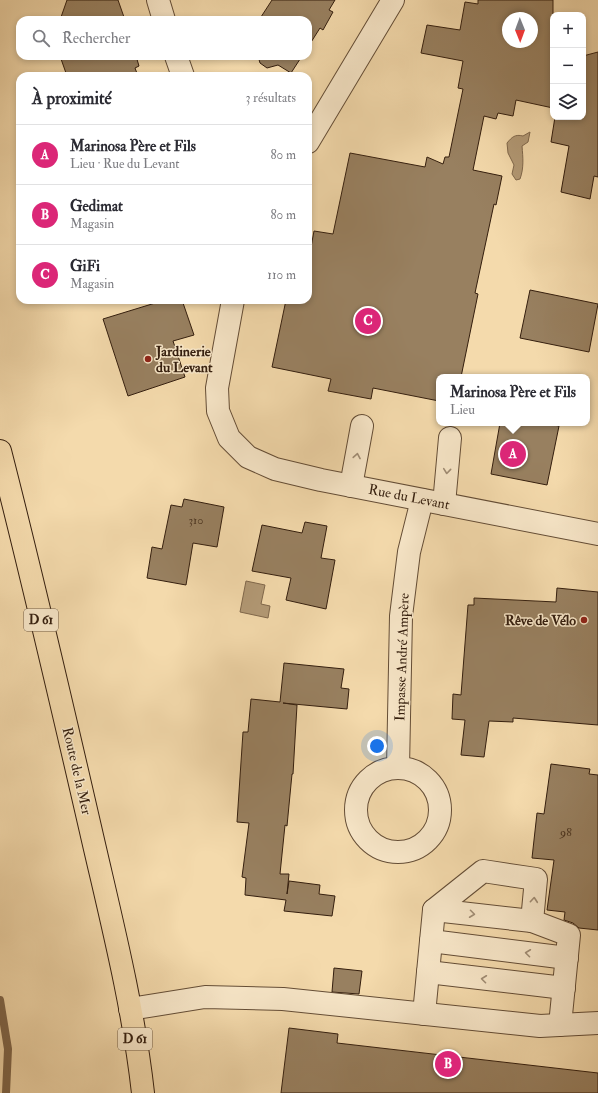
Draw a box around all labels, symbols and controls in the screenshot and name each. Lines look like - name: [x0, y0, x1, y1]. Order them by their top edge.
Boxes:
- north arrow: [502, 12, 538, 48]
- map controls: [550, 12, 586, 120]
- button: +: [550, 12, 586, 48]
- search box: [16, 16, 312, 60]
- icon: search: [30, 27, 52, 49]
- text: Rechercher: [62, 29, 130, 48]
- button: −: [550, 48, 586, 84]
- button: layers: [550, 84, 586, 120]
- text: À proximité: [32, 88, 112, 109]
- text: 3 résultats: [245, 90, 296, 106]
- text: Marinosa Père et Fils: [70, 137, 196, 156]
- text: A: [41, 147, 49, 163]
- text: 80 m: [270, 147, 296, 163]
- text: Lieu · Rue du Levant: [70, 156, 180, 172]
- text: Gedimat: [70, 197, 123, 216]
- text: B: [41, 207, 49, 223]
- text: 80 m: [270, 207, 296, 223]
- text: Magasin: [70, 216, 114, 232]
- text: GiFi: [70, 257, 100, 276]
- text: C: [40, 267, 50, 283]
- text: 110 m: [267, 267, 296, 283]
- text: Magasin: [70, 276, 114, 292]
- pin: C: [355, 306, 381, 336]
- place label: Jardinerie du Levant: [155, 343, 213, 376]
- marker: Jardinerie du Levant: [143, 354, 153, 364]
- popup: [436, 374, 590, 426]
- text: Marinosa Père et Fils: [450, 383, 576, 402]
- text: Lieu: [450, 402, 475, 418]
- pin: A: [500, 439, 526, 469]
- one-way arrow: [352, 453, 361, 459]
- one-way arrow: [442, 468, 451, 474]
- street label: Rue du Levant: [367, 481, 452, 513]
- house number: 310: [189, 513, 203, 528]
- street label: Impasse André Ampère: [391, 592, 414, 721]
- road number: D 61: [24, 609, 58, 631]
- place label: Rêve de Vélo: [505, 612, 576, 629]
- marker: Rêve de Vélo: [579, 615, 589, 625]
- street label: Route de la Mer: [59, 725, 96, 817]
- your location: [367, 736, 387, 756]
- house number: 98: [559, 825, 572, 840]
- one-way arrow: [530, 897, 539, 903]
- one-way arrow: [469, 910, 475, 919]
- one-way arrow: [525, 949, 531, 958]
- one-way arrow: [481, 975, 487, 984]
- road number: D 61: [118, 1028, 152, 1050]
- pin: B: [435, 1049, 461, 1079]

